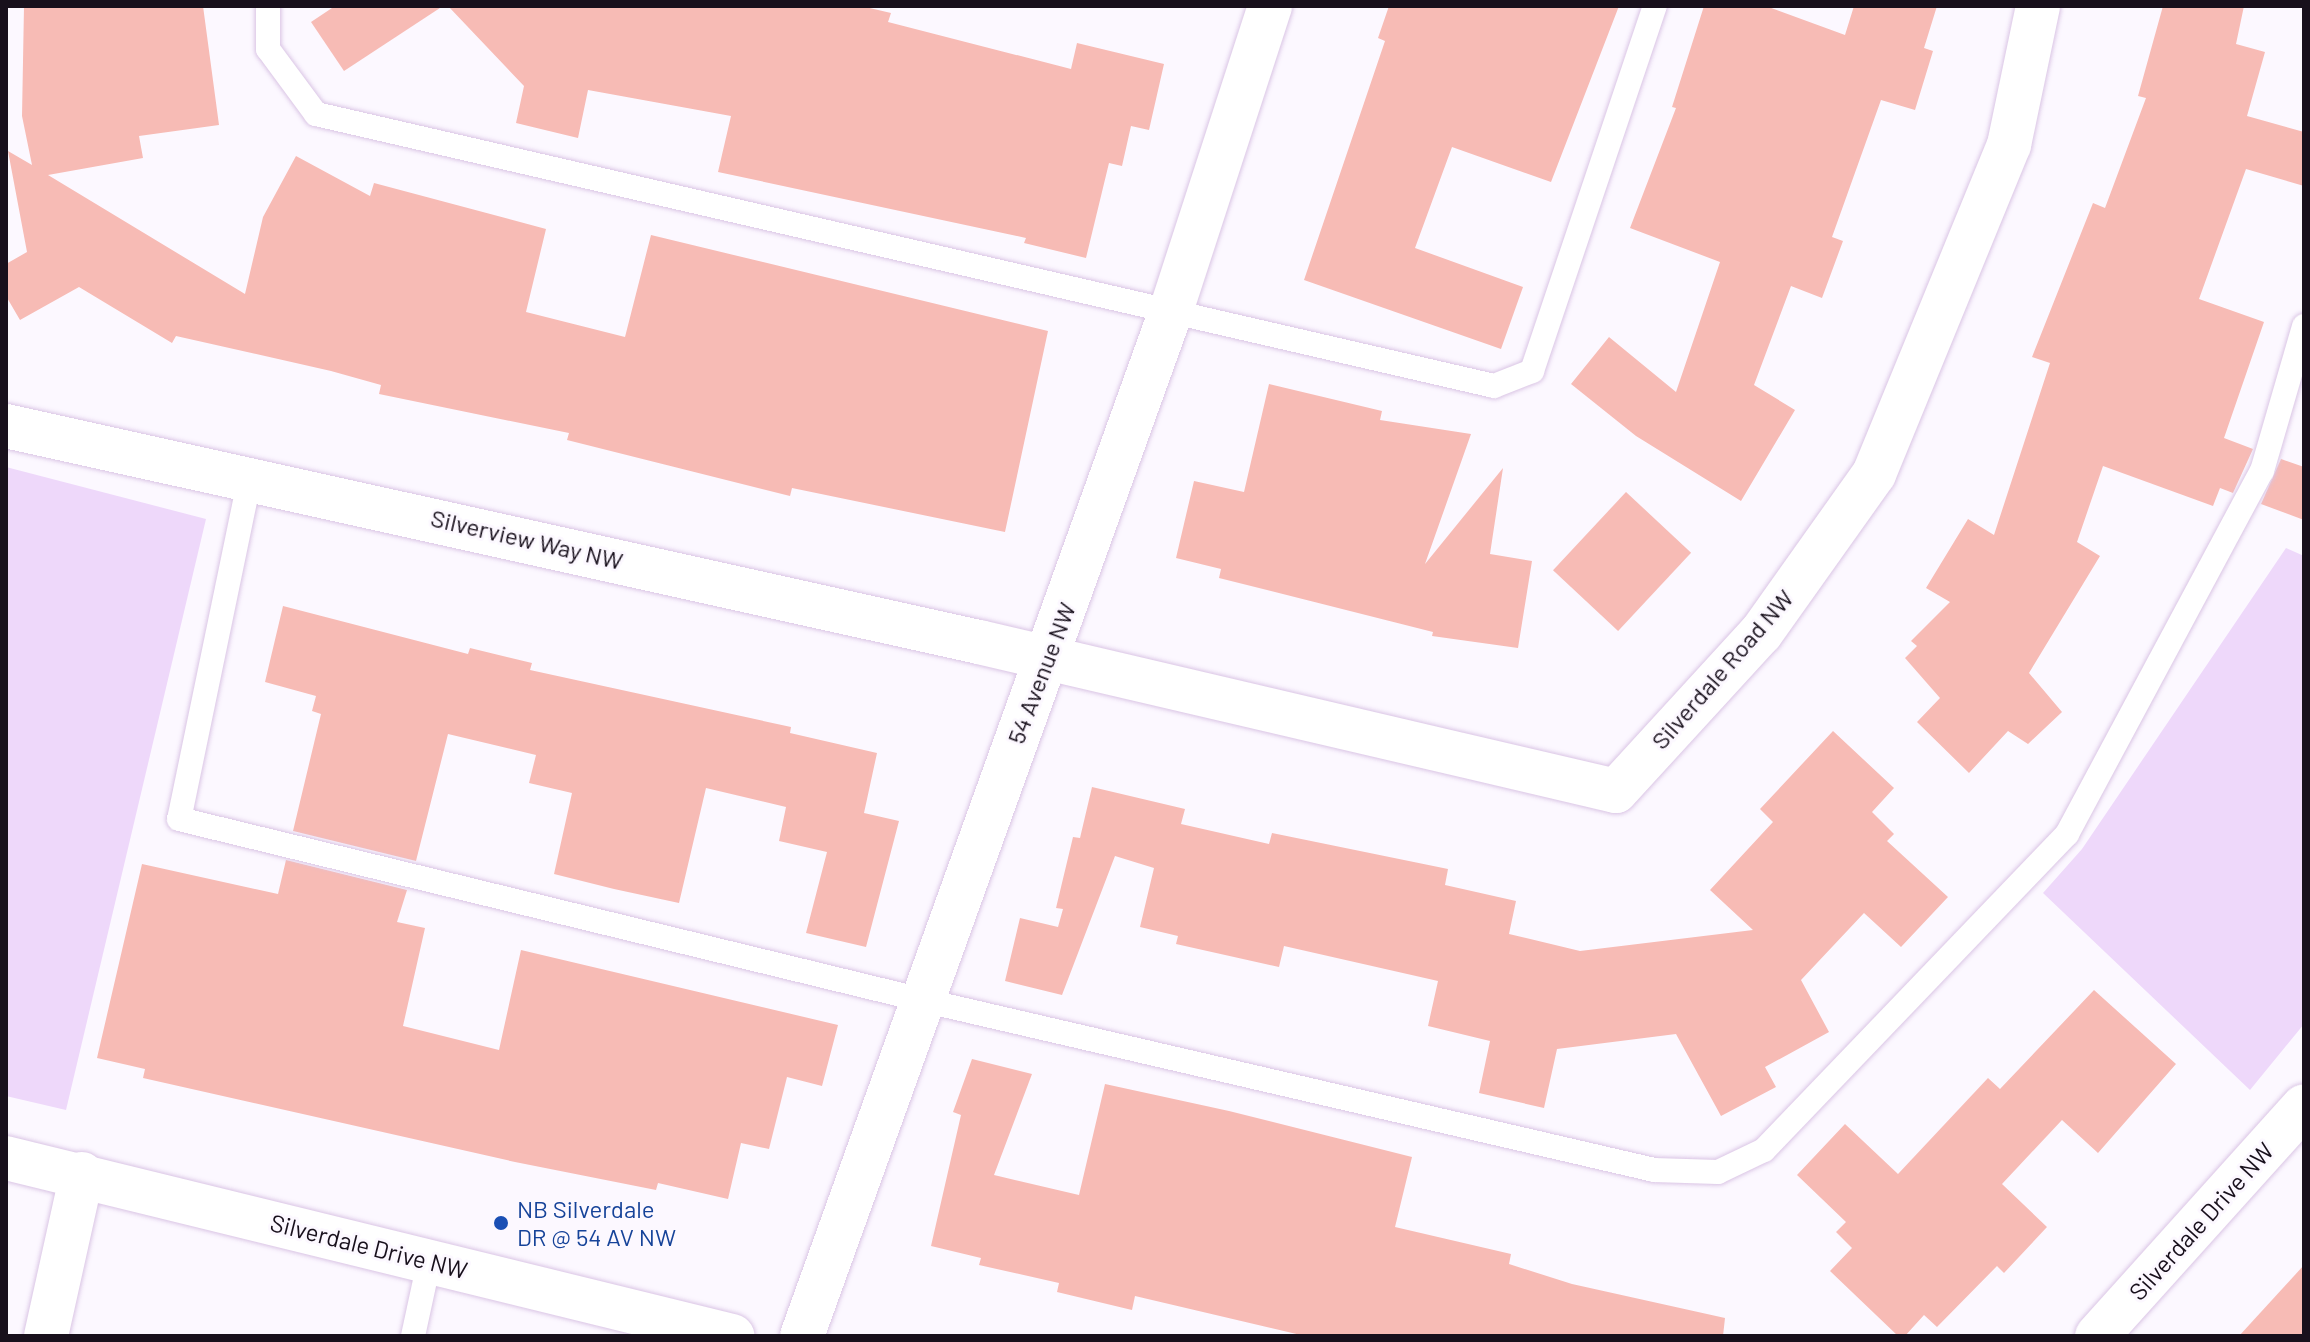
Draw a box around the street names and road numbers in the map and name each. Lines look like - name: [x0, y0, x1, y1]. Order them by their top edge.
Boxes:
- street label: Silverview Way NW: [428, 503, 626, 575]
- street label: Silverdale Road NW: [1645, 583, 1799, 755]
- street label: 54 Avenue NW: [1001, 598, 1081, 748]
- street label: Silverdale Drive NW: [2123, 1136, 2279, 1306]
- street label: Silverdale Drive NW: [267, 1208, 471, 1284]

